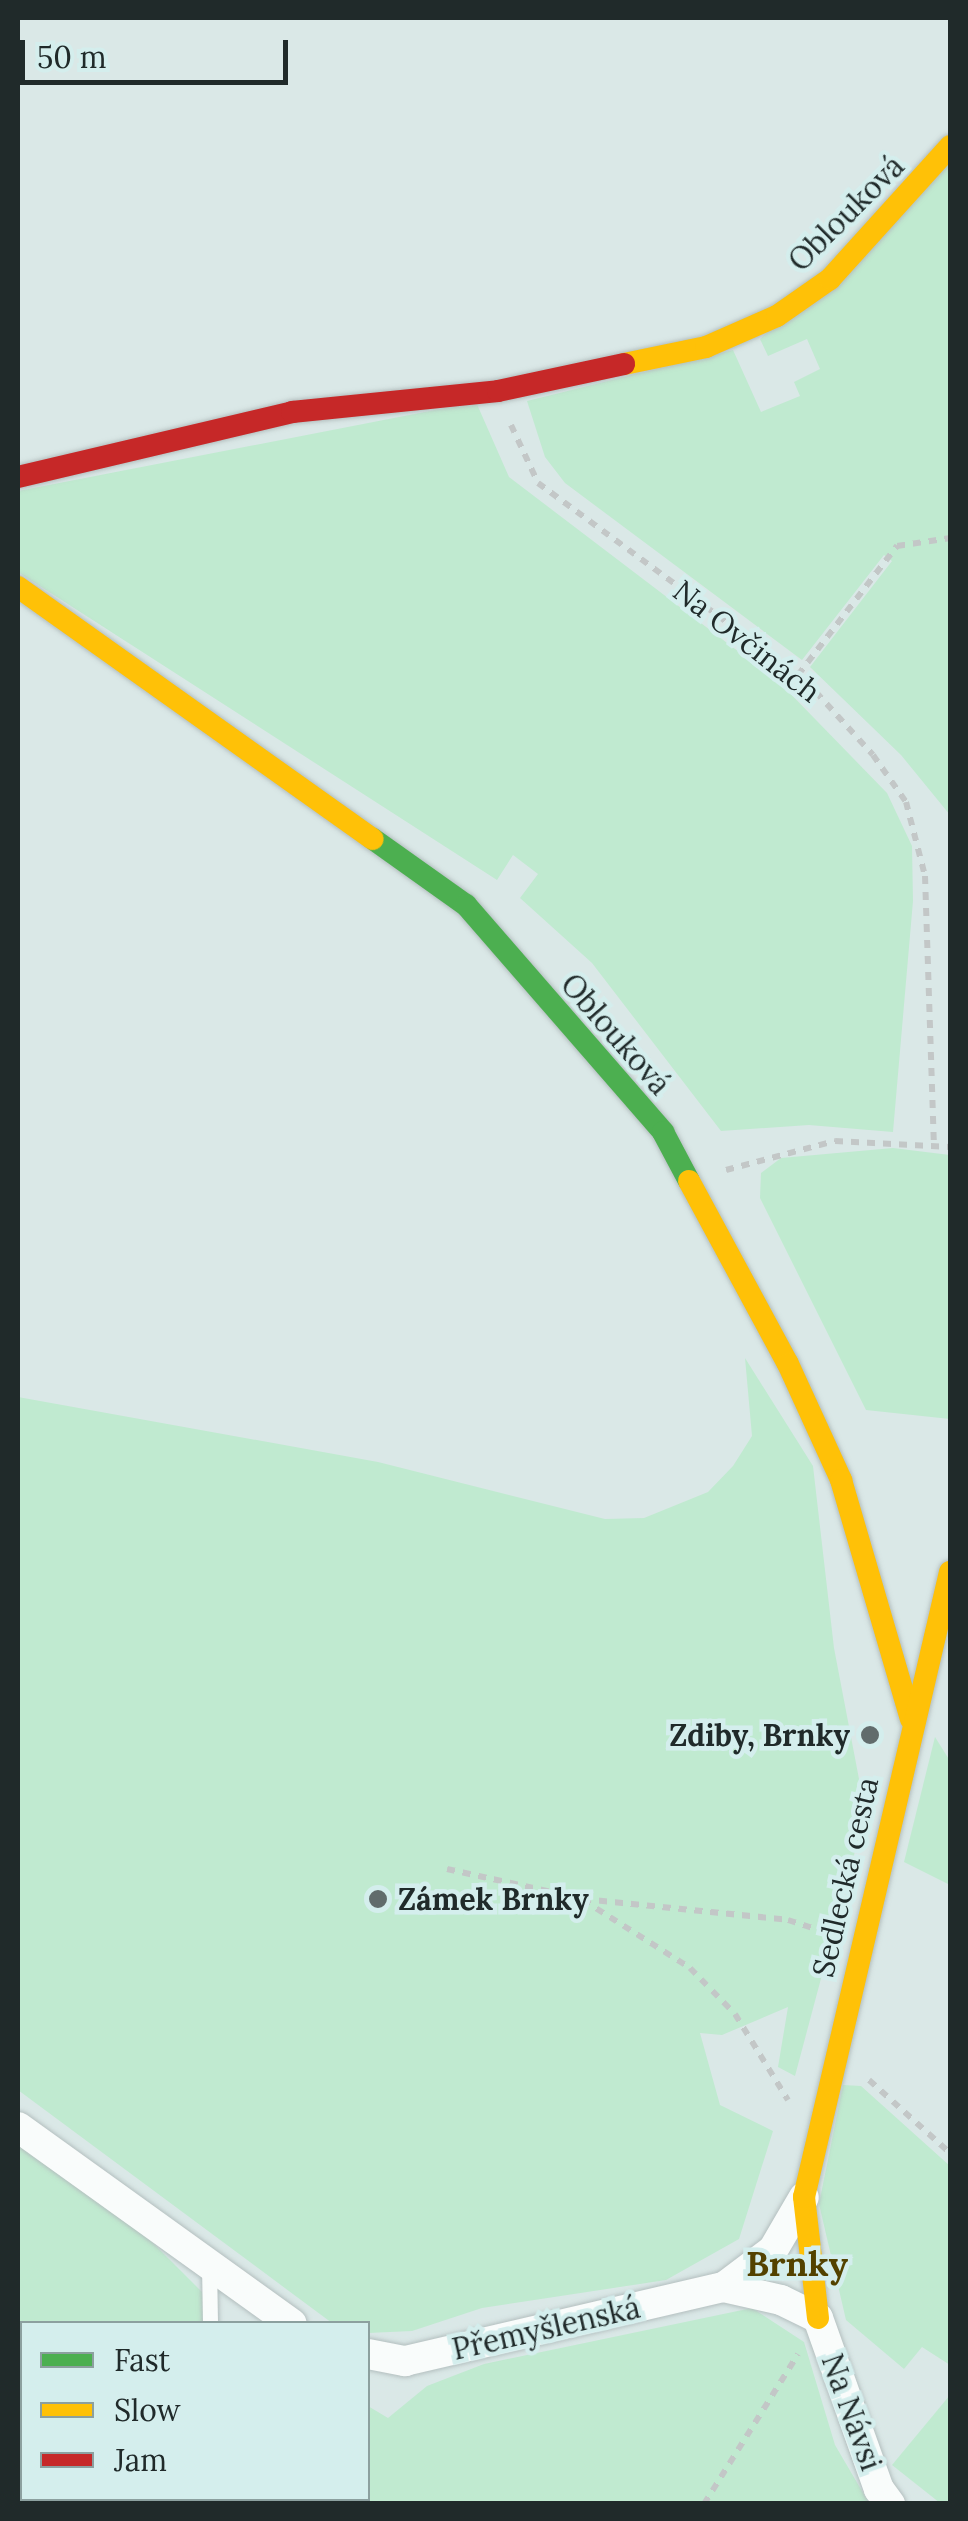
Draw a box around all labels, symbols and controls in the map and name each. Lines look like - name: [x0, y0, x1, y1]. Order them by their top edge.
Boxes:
- scale bar: [25, 20, 292, 82]
- text: 50 m: [37, 38, 107, 76]
- street label: Oblouková: [781, 148, 911, 278]
- street label: Na Ovčinách: [666, 572, 828, 710]
- street label: Oblouková: [554, 966, 678, 1102]
- place label: Zdiby, Brnky: [669, 1717, 850, 1753]
- marker: Zdiby, Brnky: [859, 1724, 881, 1746]
- street label: Sedlecká cesta: [805, 1774, 885, 1980]
- place label: Zámek Brnky: [398, 1881, 589, 1917]
- marker: Zámek Brnky: [367, 1888, 389, 1910]
- district label: Brnky: [746, 2243, 848, 2285]
- street label: Přemyšlenská: [449, 2289, 643, 2367]
- legend: [20, 2321, 370, 2501]
- text: Fast: [114, 2341, 170, 2379]
- street label: Na Návsi: [814, 2349, 890, 2475]
- text: Slow: [114, 2391, 180, 2429]
- text: Jam: [114, 2441, 167, 2479]

